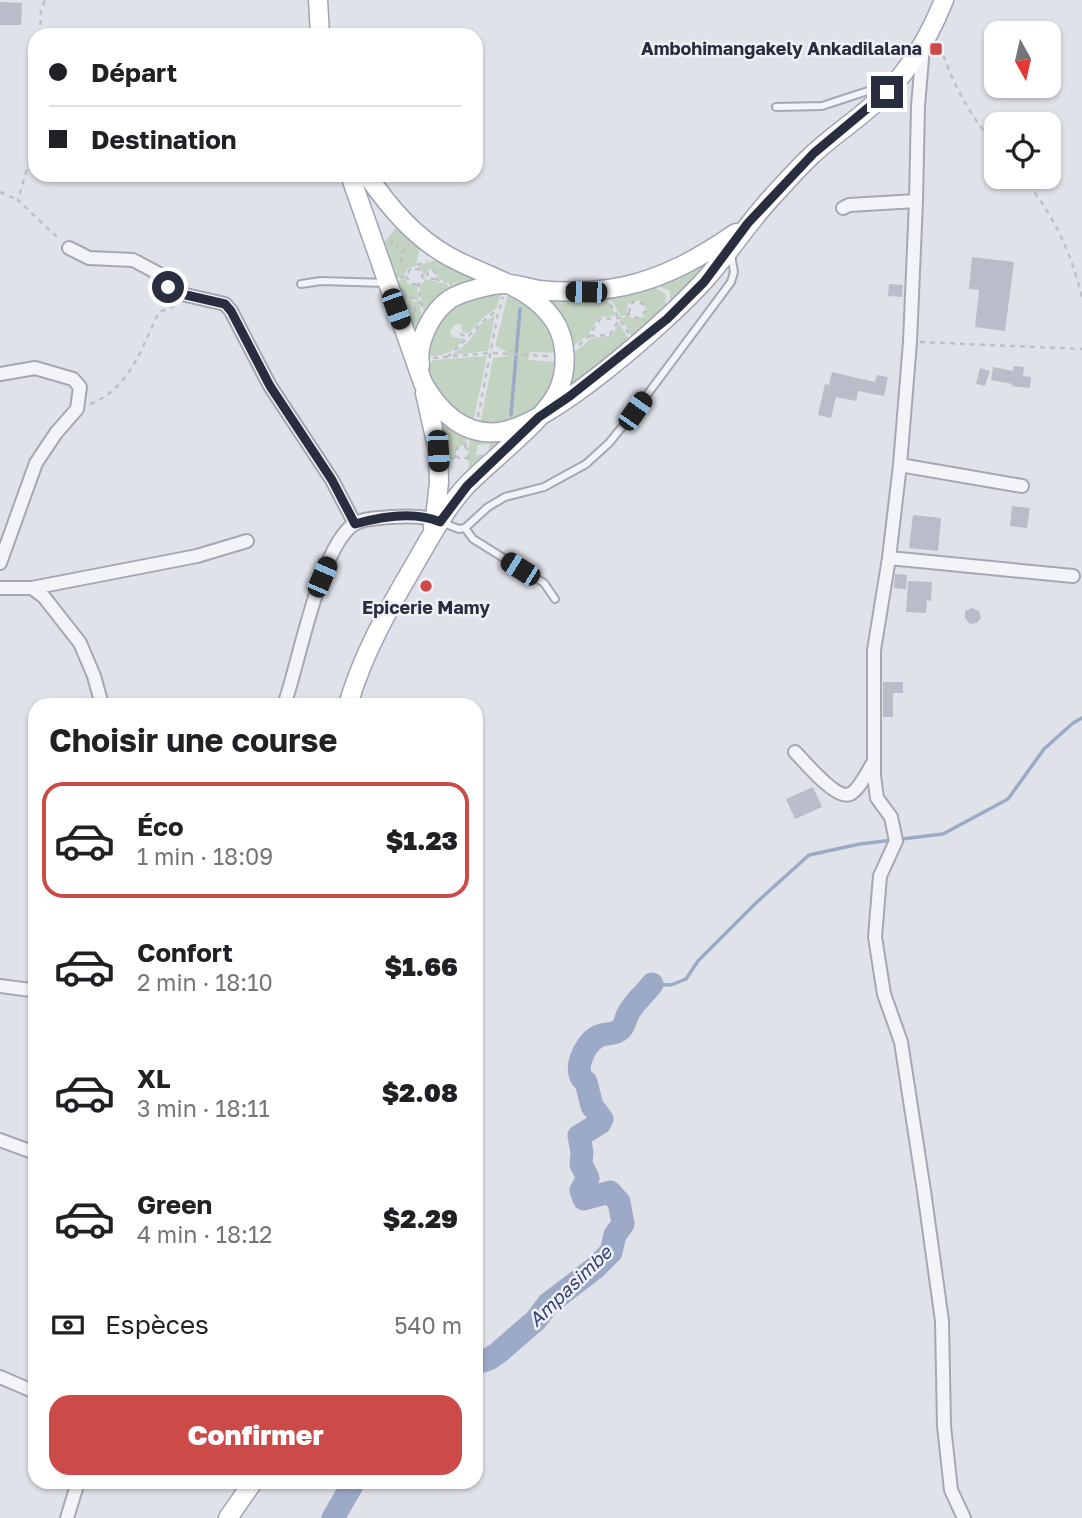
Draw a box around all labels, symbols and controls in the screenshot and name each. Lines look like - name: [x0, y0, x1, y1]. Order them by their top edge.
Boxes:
- north arrow: [984, 21, 1060, 98]
- map controls: [984, 21, 1061, 189]
- place label: Ambohimangakely Ankadilalana: [641, 37, 922, 59]
- marker: Ambohimangakely Ankadilalana: [928, 41, 944, 57]
- text: Départ: [91, 57, 177, 88]
- route end: [871, 76, 903, 108]
- button: locate: [984, 112, 1061, 189]
- text: Destination: [91, 124, 237, 155]
- route start: [152, 271, 184, 303]
- car: [565, 281, 608, 303]
- car: [379, 286, 414, 332]
- car: [615, 388, 656, 434]
- car: [427, 429, 450, 473]
- car: [497, 549, 544, 589]
- car: [305, 554, 340, 600]
- marker: Epicerie Mamy: [418, 578, 434, 594]
- place label: Epicerie Mamy: [362, 596, 490, 618]
- text: Choisir une course: [49, 721, 337, 759]
- icon: car: [53, 809, 116, 872]
- text: Éco: [137, 811, 184, 842]
- text: $1.23: [386, 825, 458, 856]
- text: 1 min · 18:09: [137, 842, 273, 870]
- icon: car: [53, 935, 116, 998]
- text: Confort: [137, 937, 233, 968]
- text: $1.66: [384, 951, 458, 982]
- text: 2 min · 18:10: [137, 968, 273, 996]
- icon: car: [53, 1061, 116, 1124]
- text: XL: [137, 1063, 171, 1094]
- text: $2.08: [382, 1077, 458, 1108]
- text: 3 min · 18:11: [137, 1094, 270, 1122]
- icon: car: [53, 1187, 116, 1250]
- text: Green: [137, 1189, 212, 1220]
- text: $2.29: [383, 1203, 458, 1234]
- text: 4 min · 18:12: [137, 1220, 272, 1248]
- water label: Ampasimbe: [523, 1239, 617, 1331]
- icon: cash: [49, 1306, 87, 1344]
- text: Espèces: [105, 1309, 209, 1340]
- text: 540 m: [394, 1311, 462, 1339]
- button: Confirmer: [49, 1395, 462, 1475]

